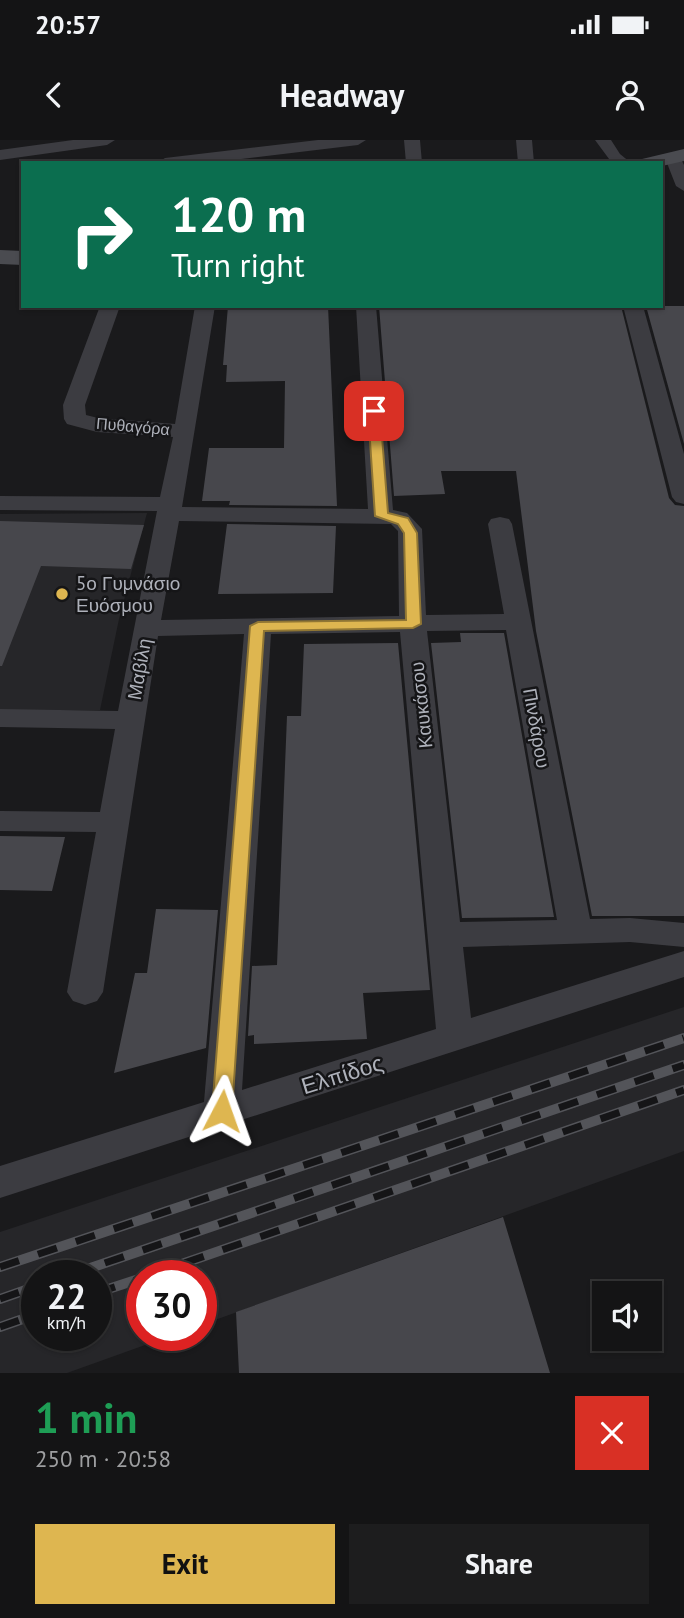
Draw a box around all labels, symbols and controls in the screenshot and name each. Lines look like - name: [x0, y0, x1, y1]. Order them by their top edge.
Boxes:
- text: 20:57: [35, 8, 101, 41]
- text: Headway: [280, 74, 404, 116]
- icon: back: [35, 76, 73, 114]
- icon: person: [611, 76, 649, 114]
- text: 120 m: [171, 182, 306, 246]
- icon: right: [56, 189, 147, 280]
- text: Turn right: [171, 244, 305, 286]
- pin: [344, 381, 404, 441]
- icon: arrive: [355, 392, 393, 430]
- street label: Πυθαγόρα: [95, 413, 171, 439]
- place label: 5ο Γυμνάσιο Ευόσμου: [76, 571, 180, 617]
- marker: 5ο Γυμνάσιο Ευόσμου: [54, 586, 70, 602]
- street label: Μαβίλη: [122, 636, 156, 702]
- street label: Καυκάσου: [405, 661, 437, 749]
- street label: Πινδάρου: [518, 686, 556, 770]
- street label: Ελπίδος: [298, 1048, 386, 1100]
- position arrow: [185, 1074, 259, 1148]
- speed limit sign: 30: [126, 1260, 217, 1351]
- text: 22: [47, 1273, 86, 1319]
- map controls: [592, 1281, 662, 1351]
- button: sound: [592, 1281, 662, 1351]
- text: km/h: [47, 1311, 86, 1334]
- text: 1 min: [35, 1390, 137, 1445]
- button: close: [575, 1396, 649, 1470]
- text: 250 m · 20:58: [35, 1444, 171, 1473]
- button: Exit: [35, 1524, 335, 1604]
- button: Share: [349, 1524, 649, 1604]

